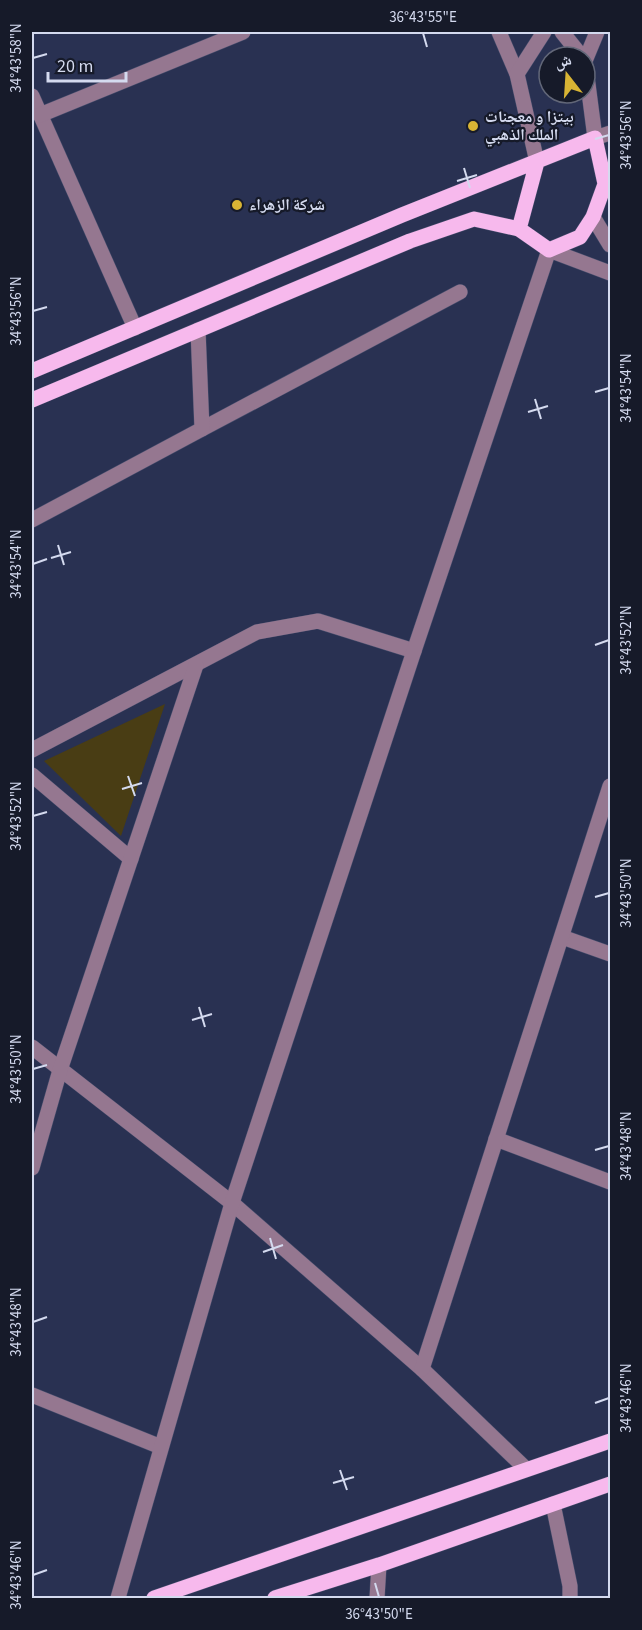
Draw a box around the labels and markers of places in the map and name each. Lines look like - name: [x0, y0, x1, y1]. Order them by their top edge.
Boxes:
- place label: بيتزا و معجنات الملك الذهبي: [485, 106, 574, 147]
- marker: بيتزا و معجنات الملك الذهبي: [466, 119, 480, 133]
- place label: شركة الزهراء: [249, 194, 325, 216]
- marker: شركة الزهراء: [230, 198, 244, 212]

